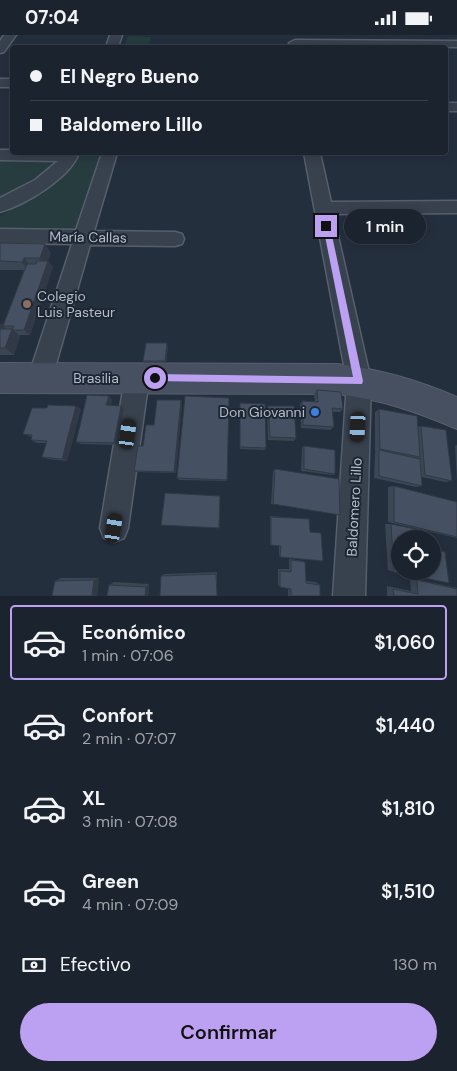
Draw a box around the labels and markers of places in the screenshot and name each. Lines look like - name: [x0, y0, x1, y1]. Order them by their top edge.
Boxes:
- place label: Colegio Luis Pasteur: [37, 287, 115, 321]
- marker: Colegio Luis Pasteur: [21, 298, 33, 310]
- place label: Don Giovanni: [219, 403, 305, 421]
- marker: Don Giovanni: [309, 406, 321, 418]

